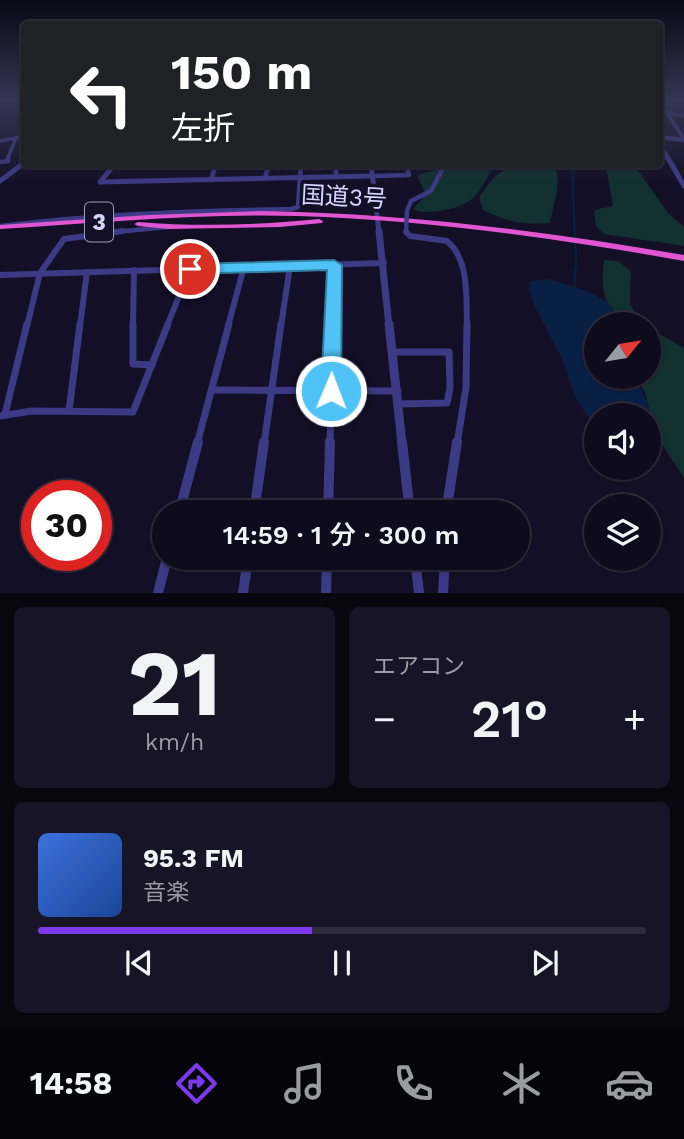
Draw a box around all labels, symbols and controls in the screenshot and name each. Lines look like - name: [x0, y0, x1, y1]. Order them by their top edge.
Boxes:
- text: 150 m: [171, 43, 312, 101]
- icon: left: [56, 49, 147, 140]
- text: 左折: [171, 109, 235, 147]
- street label: 国道3号: [300, 181, 388, 213]
- road number: 3: [85, 202, 113, 242]
- pin: [160, 239, 220, 299]
- icon: arrive: [171, 250, 209, 288]
- north arrow: [584, 312, 662, 388]
- map controls: [584, 312, 661, 571]
- position arrow: [294, 354, 368, 428]
- button: sound: [584, 403, 661, 480]
- speed limit sign: 30: [21, 480, 112, 571]
- button: layers: [584, 494, 661, 571]
- text: 14:59 · 1 分 · 300 m: [223, 520, 459, 550]
- text: 21: [128, 630, 221, 737]
- text: エアコン: [373, 653, 465, 680]
- text: 21°: [471, 689, 548, 750]
- text: −: [373, 697, 396, 741]
- text: +: [623, 697, 646, 741]
- text: km/h: [145, 729, 204, 756]
- text: 95.3 FM: [143, 843, 244, 873]
- text: 音楽: [143, 879, 189, 906]
- icon: previous: [120, 944, 158, 982]
- icon: pause: [323, 944, 361, 982]
- icon: next: [526, 944, 564, 982]
- icon: directions: [172, 1059, 221, 1108]
- icon: music: [280, 1059, 329, 1108]
- icon: phone: [389, 1059, 438, 1108]
- icon: climate: [497, 1059, 546, 1108]
- icon: car: [605, 1059, 654, 1108]
- text: 14:58: [30, 1064, 113, 1102]

